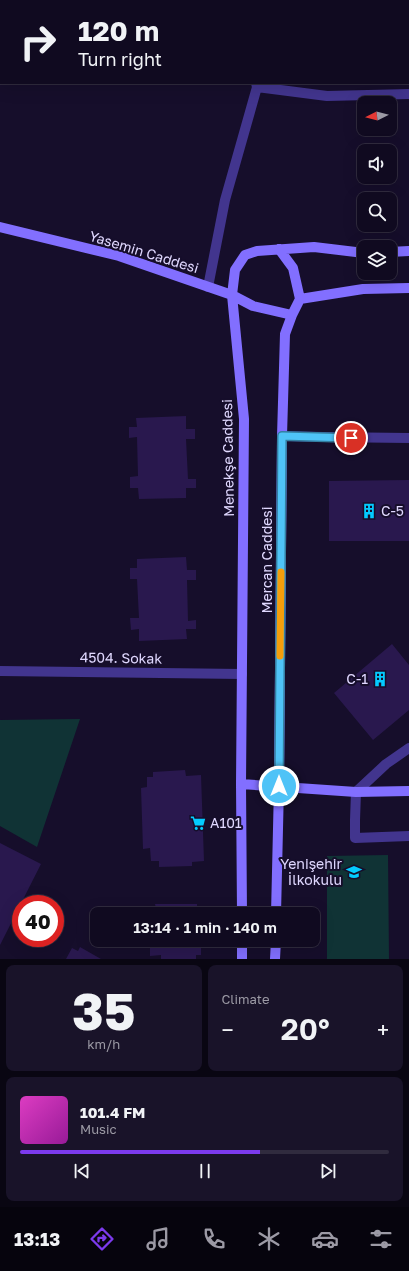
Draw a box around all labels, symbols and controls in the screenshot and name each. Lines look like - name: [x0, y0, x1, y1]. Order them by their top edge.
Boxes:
- text: 120 m: [78, 14, 159, 47]
- icon: right: [12, 16, 64, 68]
- text: Turn right: [78, 48, 162, 70]
- north arrow: [357, 96, 397, 136]
- map controls: [357, 96, 397, 280]
- button: sound: [357, 144, 397, 184]
- button: search: [357, 192, 397, 232]
- street label: Yasemin Caddesi: [87, 227, 201, 276]
- button: layers: [357, 240, 397, 280]
- street label: Menekşe Caddesi: [218, 399, 237, 517]
- pin: [334, 421, 368, 455]
- icon: arrive: [340, 427, 362, 449]
- building icon: C-5: [360, 502, 378, 520]
- place label: C-5: [381, 502, 404, 519]
- street label: Mercan Caddesi: [258, 506, 275, 614]
- street label: 4504. Sokak: [80, 648, 163, 667]
- place label: C-1: [346, 670, 368, 687]
- building icon: C-1: [371, 670, 389, 688]
- position arrow: [258, 765, 300, 807]
- supermarket icon: A101: [189, 814, 207, 832]
- place label: A101: [210, 814, 242, 831]
- place label: Yenişehir İlkokulu: [280, 855, 343, 888]
- school or university icon: Yenişehir İlkokulu: [345, 863, 363, 881]
- speed limit sign: 40: [12, 895, 64, 947]
- text: 13:14 · 1 min · 140 m: [133, 918, 277, 936]
- text: 35: [72, 979, 135, 1041]
- text: Climate: [222, 991, 269, 1007]
- text: 20°: [281, 1011, 330, 1047]
- text: −: [222, 1016, 234, 1043]
- text: +: [377, 1016, 389, 1043]
- text: km/h: [87, 1036, 120, 1052]
- text: 101.4 FM: [80, 1103, 145, 1121]
- text: Music: [80, 1121, 117, 1137]
- icon: previous: [71, 1160, 93, 1182]
- icon: pause: [194, 1160, 216, 1182]
- icon: next: [317, 1160, 339, 1182]
- icon: directions: [88, 1225, 116, 1253]
- icon: music: [144, 1225, 172, 1253]
- icon: phone: [200, 1225, 228, 1253]
- icon: climate: [255, 1225, 283, 1253]
- icon: car: [311, 1225, 339, 1253]
- icon: filters: [367, 1225, 395, 1253]
- text: 13:13: [14, 1228, 60, 1250]

